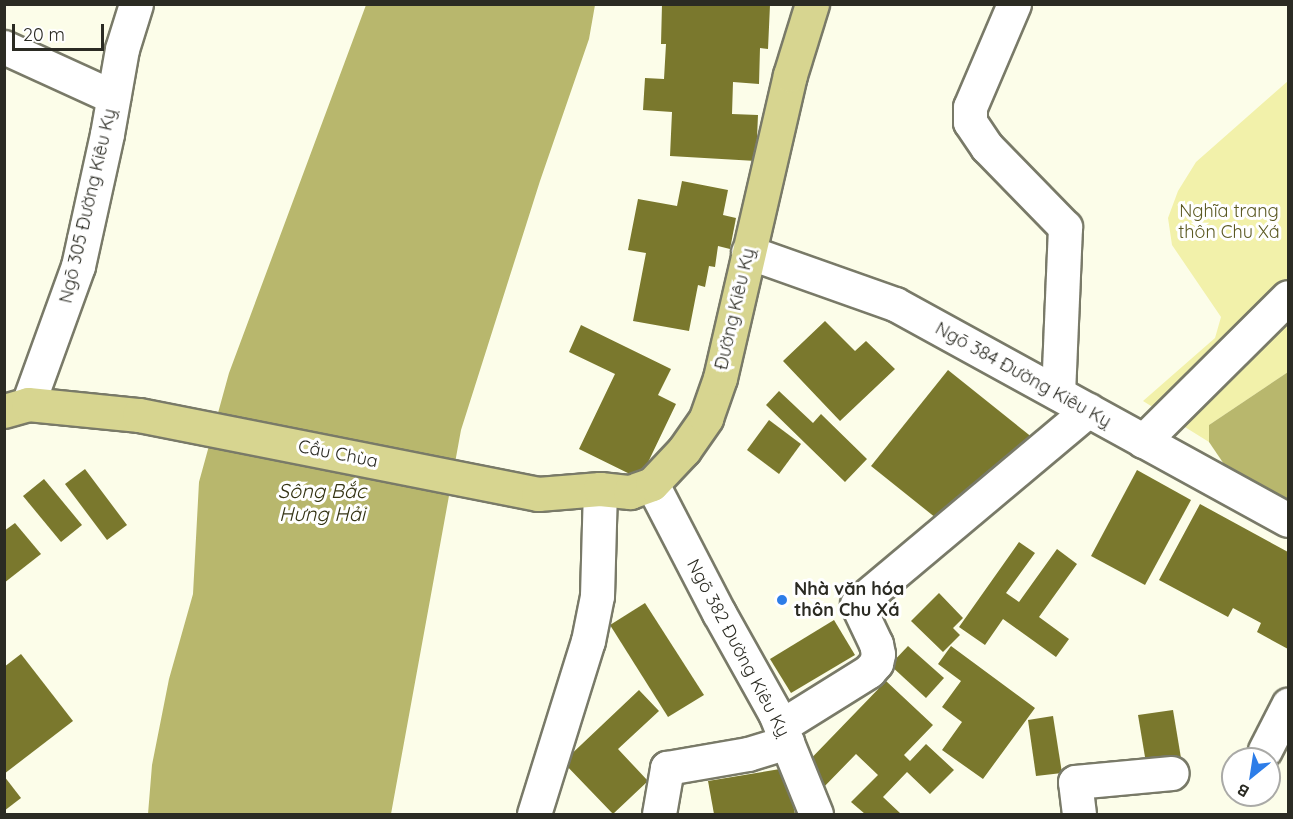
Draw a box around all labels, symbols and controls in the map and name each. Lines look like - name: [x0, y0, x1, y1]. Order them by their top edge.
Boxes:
- scale bar: [15, 12, 106, 50]
- text: 20 m: [23, 23, 65, 46]
- street label: Ngõ 305 Đường Kiêu Kỵ: [55, 107, 121, 305]
- park label: Nghĩa trang thôn Chu Xá: [1178, 201, 1280, 244]
- street label: Đường Kiêu Kỵ: [711, 246, 759, 372]
- street label: Ngõ 384 Đường Kiêu Kỵ: [931, 318, 1115, 432]
- street label: Cầu Chùa: [296, 436, 380, 472]
- water label: Sông Bắc Hưng Hải: [278, 479, 366, 526]
- street label: Ngõ 382 Đường Kiêu Kỵ: [682, 555, 794, 741]
- place label: Nhà văn hóa thôn Chu Xá: [794, 579, 904, 622]
- marker: Nhà văn hóa thôn Chu Xá: [775, 593, 789, 607]
- north arrow: [1221, 747, 1281, 807]
- text: B: [1233, 780, 1253, 802]

